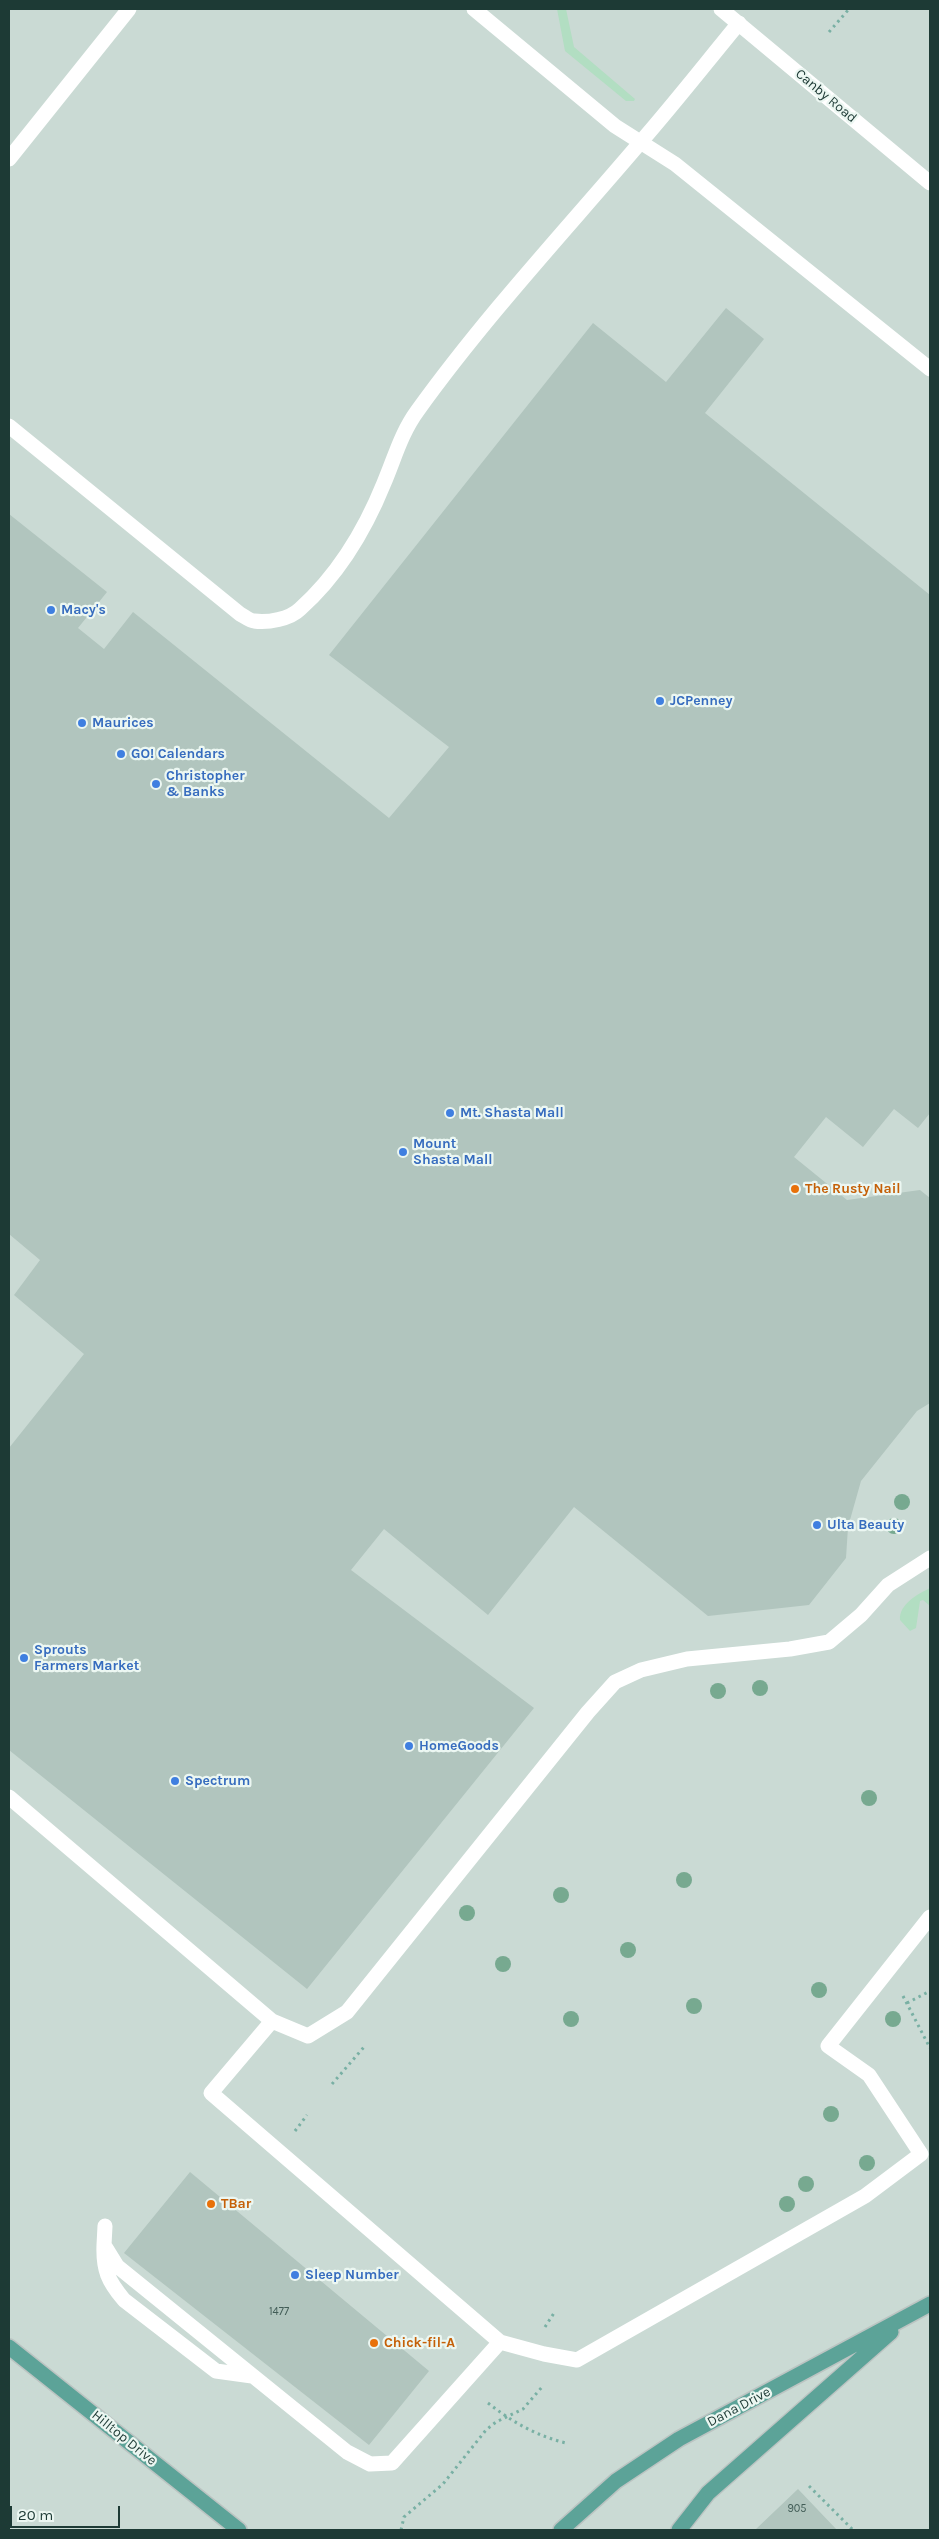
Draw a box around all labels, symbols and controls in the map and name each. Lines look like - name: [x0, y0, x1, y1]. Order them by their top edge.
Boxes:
- street label: Canby Road: [792, 65, 860, 127]
- place label: Macy's: [61, 602, 106, 618]
- marker: Macy's: [45, 604, 57, 616]
- place label: JCPenney: [670, 693, 733, 709]
- marker: JCPenney: [654, 695, 666, 707]
- place label: Maurices: [92, 715, 154, 731]
- marker: Maurices: [76, 717, 88, 729]
- place label: GO! Calendars: [131, 746, 225, 762]
- marker: GO! Calendars: [115, 748, 127, 760]
- place label: Christopher & Banks: [166, 768, 245, 800]
- marker: Christopher & Banks: [150, 778, 162, 790]
- place label: Mt. Shasta Mall: [460, 1105, 564, 1121]
- marker: Mt. Shasta Mall: [444, 1107, 456, 1119]
- place label: Mount Shasta Mall: [413, 1136, 492, 1168]
- marker: Mount Shasta Mall: [397, 1146, 409, 1158]
- place label: The Rusty Nail: [805, 1181, 900, 1197]
- marker: The Rusty Nail: [789, 1183, 801, 1195]
- place label: Ulta Beauty: [827, 1517, 904, 1533]
- marker: Ulta Beauty: [811, 1519, 823, 1531]
- place label: Sprouts Farmers Market: [34, 1642, 139, 1674]
- marker: Sprouts Farmers Market: [18, 1652, 30, 1664]
- place label: HomeGoods: [419, 1738, 499, 1754]
- marker: HomeGoods: [403, 1740, 415, 1752]
- place label: Spectrum: [185, 1773, 250, 1789]
- marker: Spectrum: [169, 1775, 181, 1787]
- place label: TBar: [221, 2196, 251, 2212]
- marker: TBar: [205, 2198, 217, 2210]
- place label: Sleep Number: [305, 2267, 399, 2283]
- marker: Sleep Number: [289, 2269, 301, 2281]
- house number: 1477: [269, 2305, 289, 2319]
- place label: Chick-fil-A: [384, 2335, 455, 2351]
- marker: Chick-fil-A: [368, 2337, 380, 2349]
- street label: Dana Drive: [705, 2383, 773, 2431]
- street label: Hilltop Drive: [88, 2407, 160, 2469]
- scale bar: [12, 2496, 122, 2528]
- house number: 905: [787, 2502, 807, 2516]
- text: 20 m: [18, 2506, 53, 2524]

